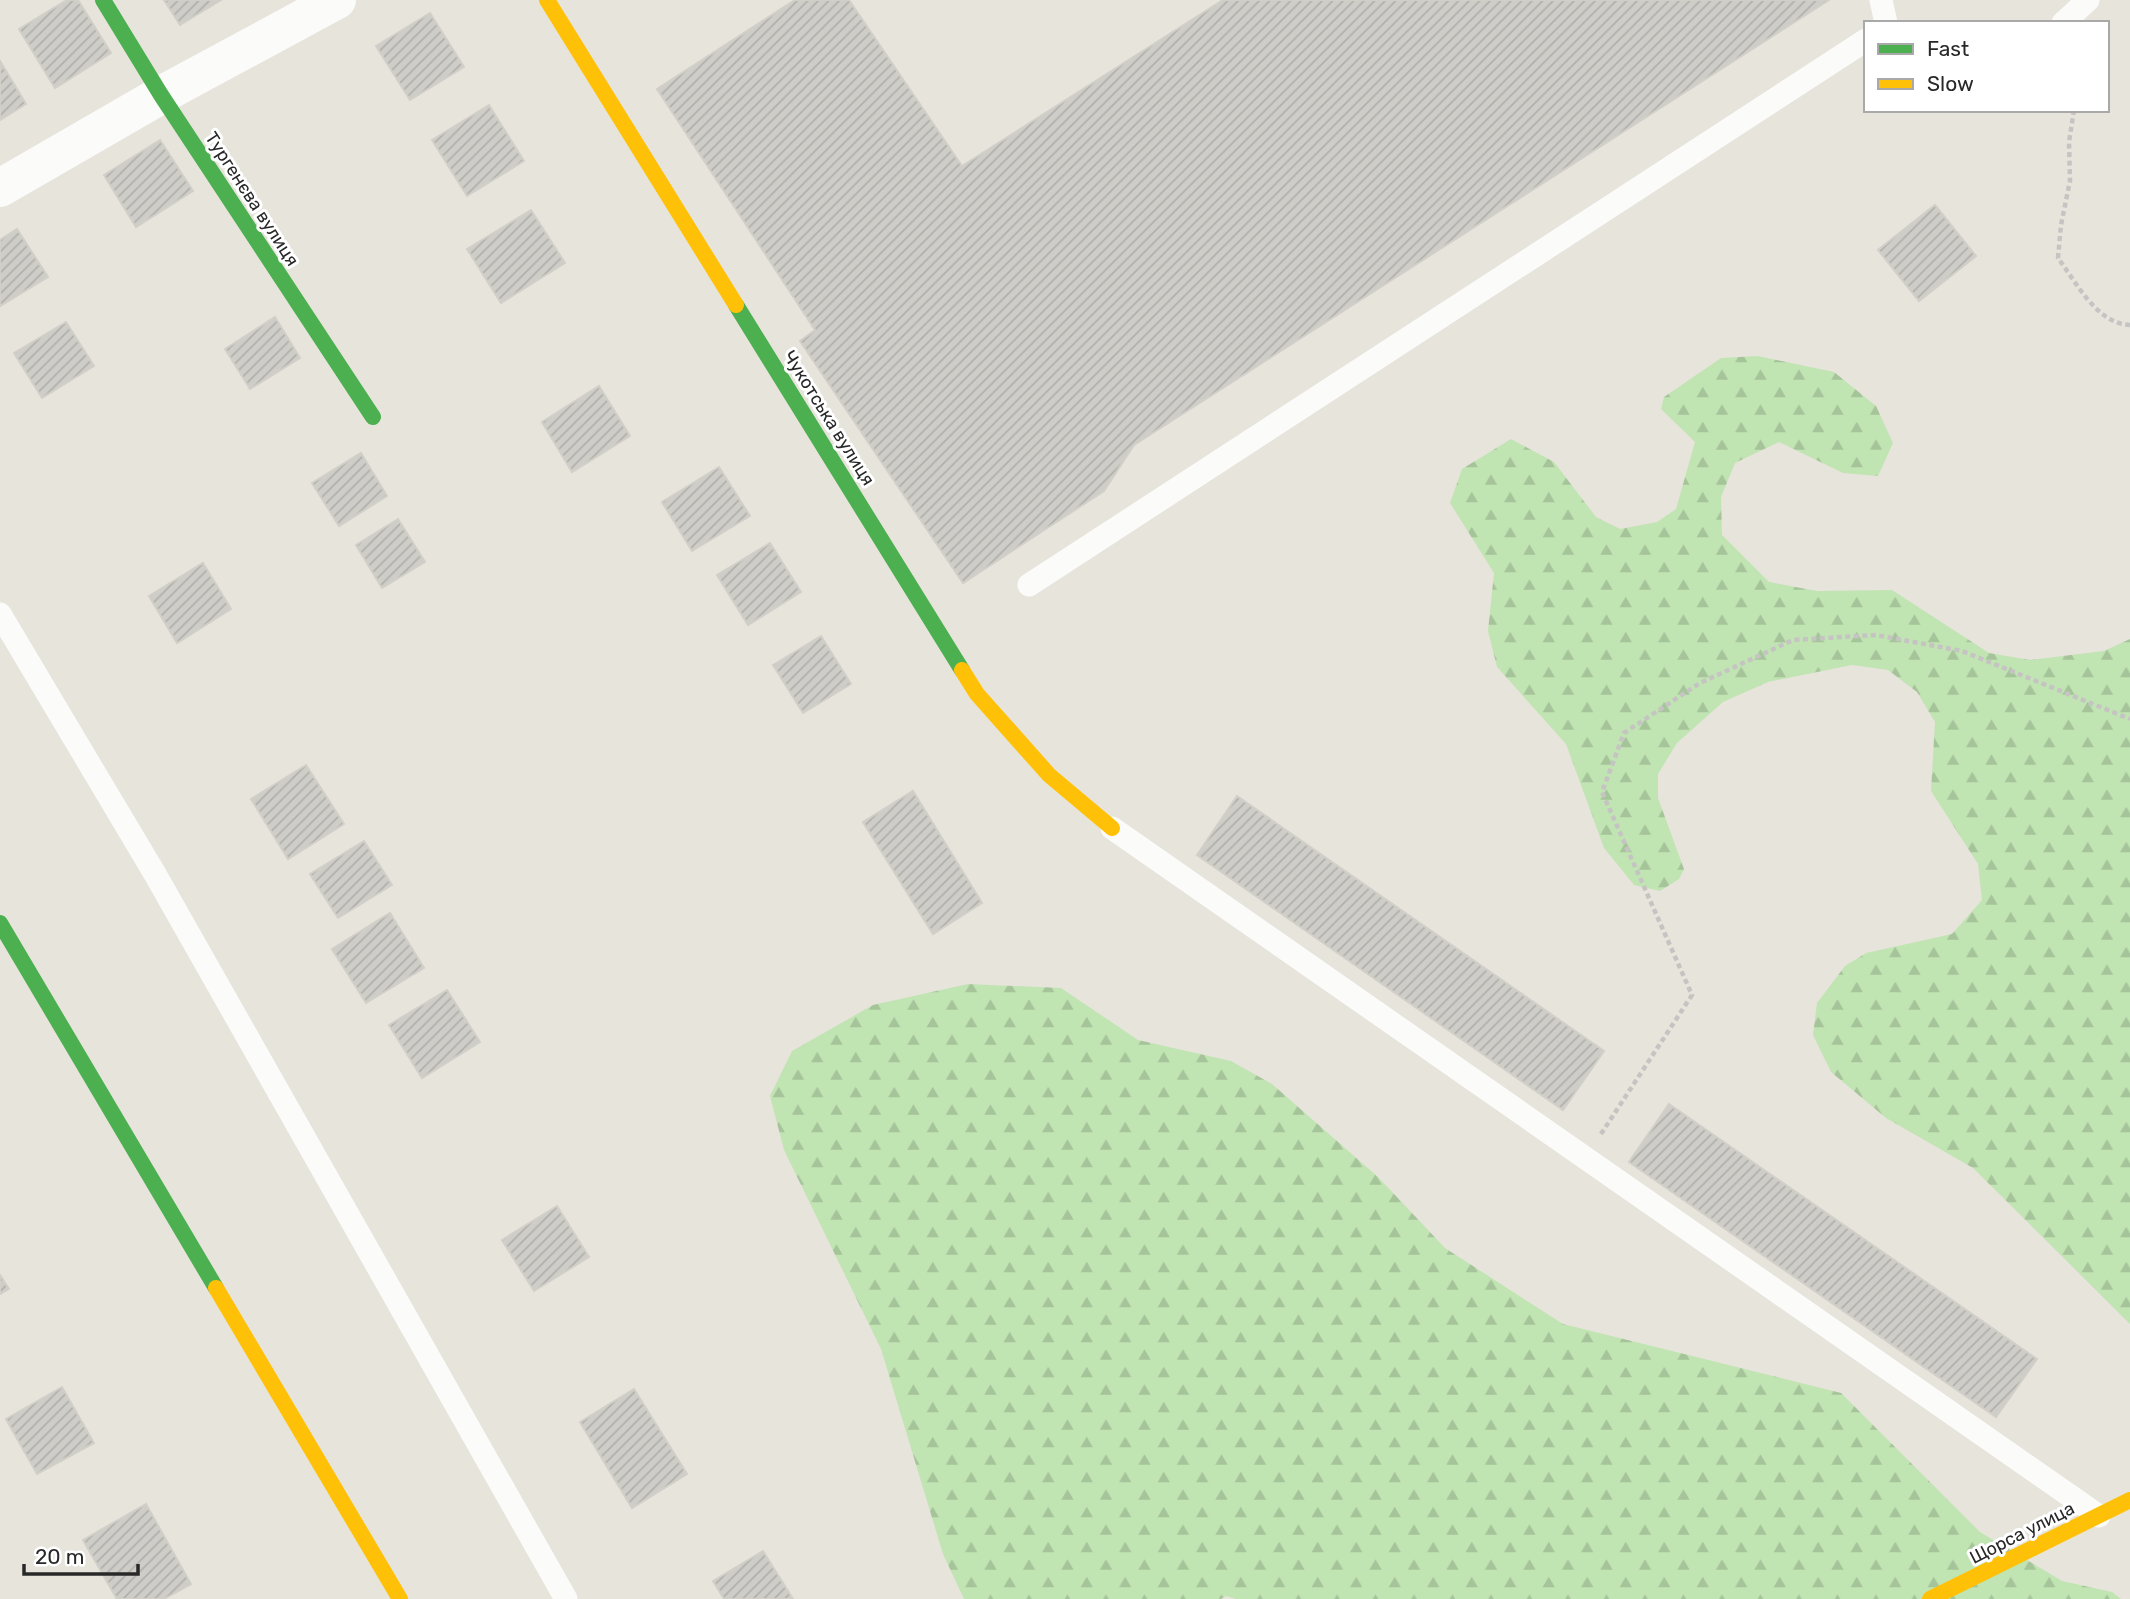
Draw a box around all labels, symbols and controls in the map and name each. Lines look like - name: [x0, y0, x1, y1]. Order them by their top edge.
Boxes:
- legend: [1864, 21, 2109, 112]
- text: Fast: [1927, 36, 1969, 61]
- text: Slow: [1927, 71, 1974, 96]
- street label: Тургенєва вулиця: [200, 128, 304, 270]
- street label: Чукотська вулиця: [779, 346, 879, 490]
- street label: Щорса улица: [1966, 1497, 2078, 1569]
- scale bar: [24, 1532, 138, 1576]
- text: 20 m: [35, 1544, 84, 1569]

